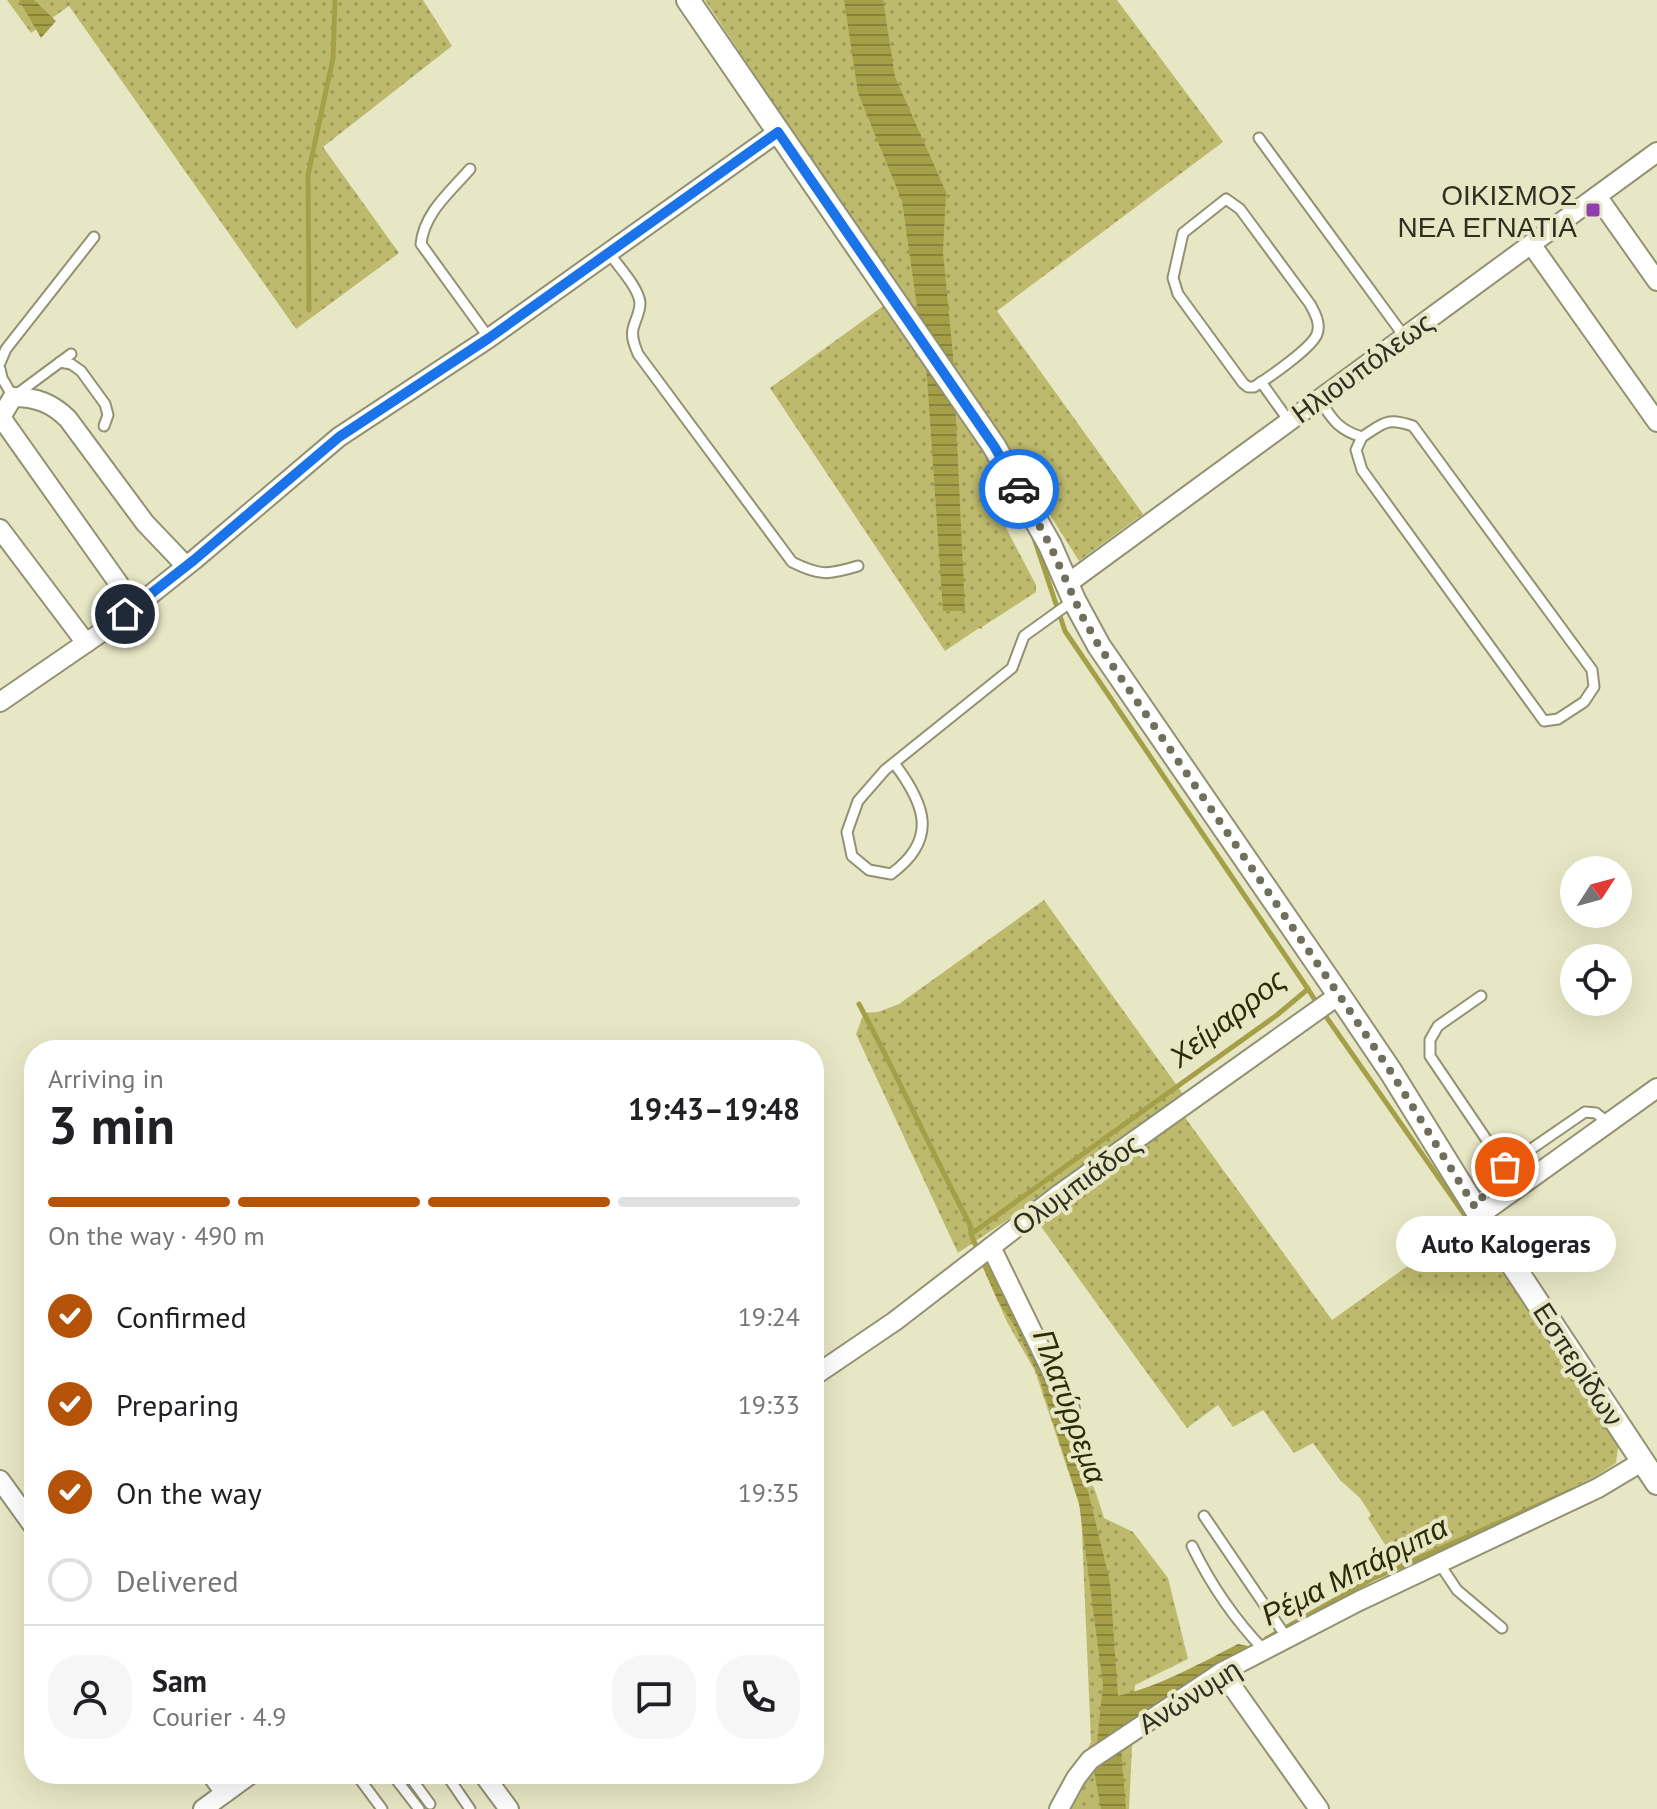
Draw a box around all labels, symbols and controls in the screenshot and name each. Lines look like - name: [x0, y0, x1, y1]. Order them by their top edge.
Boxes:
- place label: ΟΙΚΙΣΜΟΣ ΝΕΑ ΕΓΝΑΤΙΑ: [1397, 176, 1577, 245]
- marker: ΟΙΚΙΣΜΟΣ ΝΕΑ ΕΓΝΑΤΙΑ: [1584, 201, 1602, 219]
- street label: Ηλιουπόλεως: [1284, 303, 1440, 431]
- courier: [979, 449, 1059, 529]
- icon: car: [997, 467, 1041, 511]
- pin: [91, 580, 159, 648]
- icon: home: [103, 592, 147, 636]
- north arrow: [1560, 856, 1632, 928]
- map controls: [1560, 856, 1632, 1016]
- button: locate: [1560, 944, 1632, 1016]
- water label: Χείμαρρος: [1160, 959, 1294, 1076]
- text: Arriving in: [48, 1062, 164, 1095]
- text: 19:43–19:48: [628, 1089, 800, 1128]
- text: 3 min: [48, 1091, 175, 1158]
- street label: Ολυμπιάδος: [1004, 1124, 1148, 1244]
- pin: [1471, 1133, 1539, 1201]
- icon: bag: [1483, 1145, 1527, 1189]
- callout: Auto Kalogeras: [1395, 1215, 1615, 1271]
- text: On the way · 490 m: [48, 1219, 265, 1252]
- text: Auto Kalogeras: [1421, 1227, 1591, 1260]
- icon: check: [48, 1294, 92, 1338]
- street label: Εσπερίδων: [1525, 1295, 1633, 1433]
- text: Confirmed: [116, 1297, 247, 1336]
- text: 19:24: [738, 1300, 800, 1333]
- water label: Πλατύρρεμα: [1025, 1324, 1117, 1489]
- icon: check: [48, 1382, 92, 1426]
- text: Preparing: [116, 1385, 239, 1424]
- text: 19:33: [738, 1388, 800, 1421]
- icon: check: [48, 1470, 92, 1514]
- text: On the way: [116, 1473, 262, 1512]
- text: 19:35: [738, 1476, 800, 1509]
- water label: Ρέμα Μπάρμπα: [1254, 1506, 1455, 1634]
- text: Delivered: [116, 1561, 239, 1600]
- street label: Ανώνυμη: [1131, 1650, 1247, 1742]
- button: person: [48, 1655, 132, 1739]
- button: chat: [612, 1655, 696, 1739]
- button: phone: [716, 1655, 800, 1739]
- text: Sam: [152, 1661, 207, 1700]
- text: Courier · 4.9: [152, 1700, 286, 1733]

